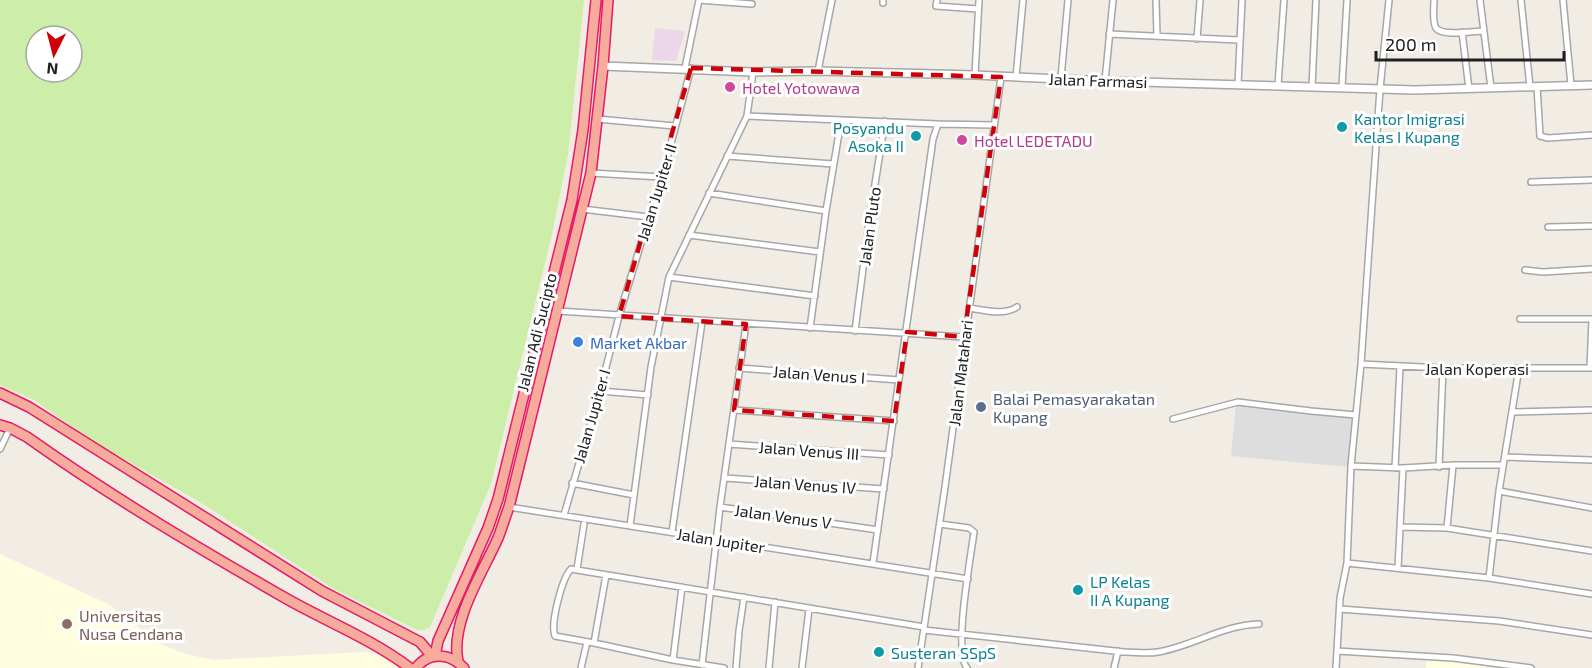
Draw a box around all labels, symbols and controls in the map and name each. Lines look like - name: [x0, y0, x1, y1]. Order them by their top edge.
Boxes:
- north arrow: [24, 24, 84, 84]
- scale bar: [1376, 24, 1564, 62]
- text: 200 m: [1385, 33, 1437, 55]
- text: N: [46, 59, 59, 79]
- street label: Jalan Farmasi: [1048, 69, 1148, 91]
- place label: Hotel Yotowawa: [742, 78, 860, 97]
- marker: Hotel Yotowawa: [723, 80, 737, 94]
- place label: Kantor Imigrasi Kelas I Kupang: [1354, 109, 1465, 146]
- place label: Posyandu Asoka II: [833, 118, 904, 155]
- marker: Kantor Imigrasi Kelas I Kupang: [1335, 120, 1349, 134]
- marker: Posyandu Asoka II: [909, 129, 923, 143]
- place label: Hotel LEDETADU: [974, 131, 1093, 150]
- marker: Hotel LEDETADU: [955, 133, 969, 147]
- street label: Jalan Jupiter II: [632, 141, 680, 243]
- street label: Jalan Pluto: [854, 186, 884, 266]
- street label: Jalan Adi Sucipto: [512, 271, 560, 393]
- street label: Jalan Matahari: [944, 319, 976, 427]
- place label: Market Akbar: [590, 333, 688, 352]
- marker: Market Akbar: [571, 335, 585, 349]
- street label: Jalan Koperasi: [1425, 359, 1529, 378]
- street label: Jalan Venus I: [772, 361, 866, 387]
- street label: Jalan Jupiter I: [569, 367, 613, 465]
- place label: Balai Pemasyarakatan Kupang: [993, 389, 1155, 426]
- marker: Balai Pemasyarakatan Kupang: [974, 400, 988, 414]
- street label: Jalan Venus III: [758, 437, 860, 463]
- street label: Jalan Venus IV: [753, 471, 857, 497]
- street label: Jalan Venus V: [733, 500, 833, 532]
- street label: Jalan Jupiter: [675, 524, 767, 556]
- place label: LP Kelas II A Kupang: [1090, 572, 1170, 609]
- marker: LP Kelas II A Kupang: [1071, 583, 1085, 597]
- place label: Universitas Nusa Cendana: [79, 606, 183, 643]
- marker: Universitas Nusa Cendana: [60, 617, 74, 631]
- place label: Susteran SSpS: [891, 643, 996, 662]
- marker: Susteran SSpS: [872, 645, 886, 659]

